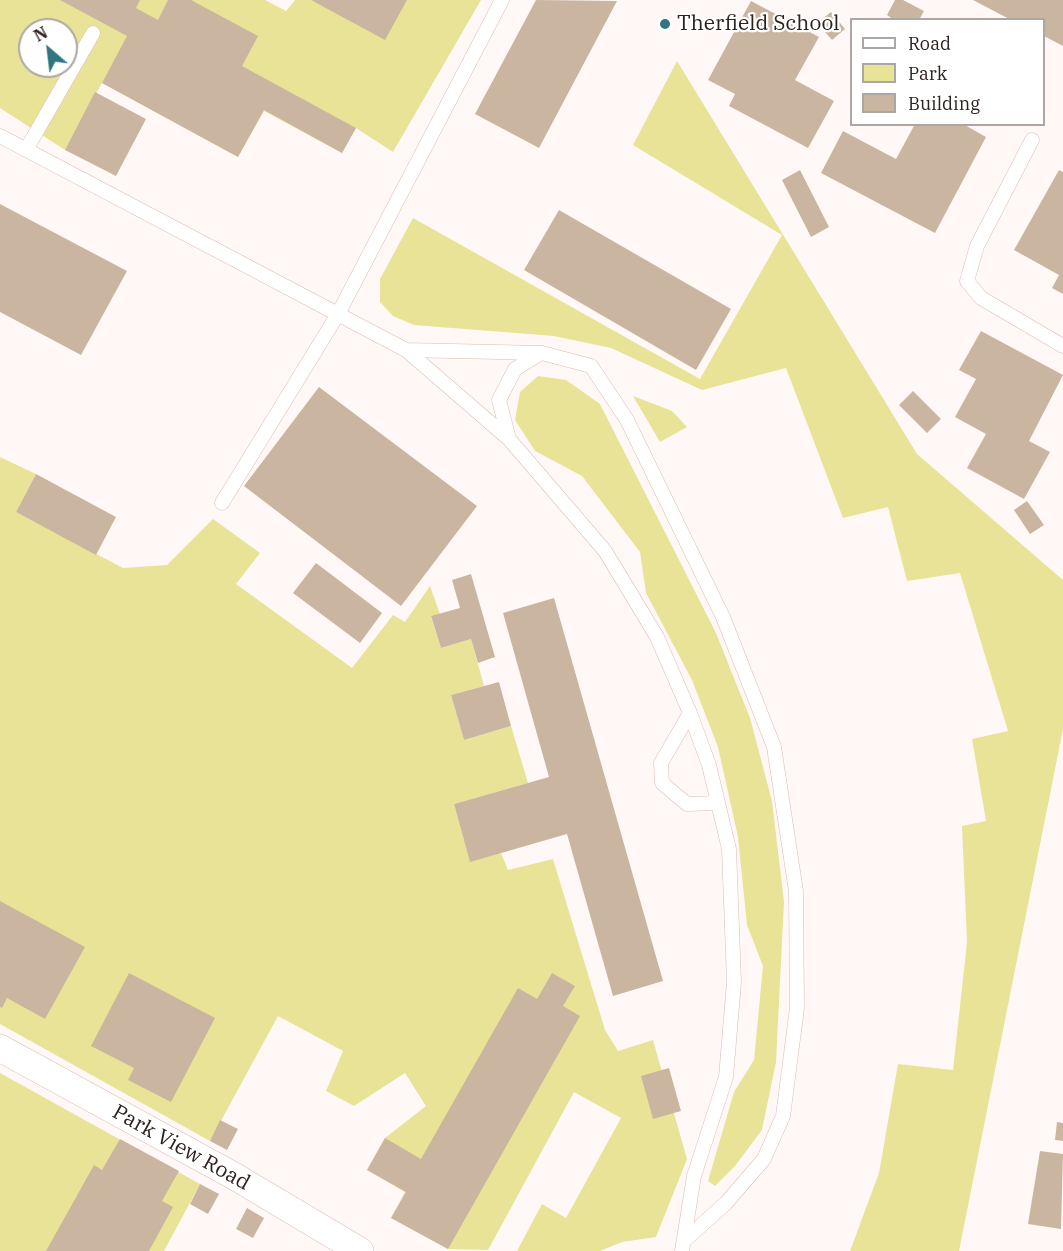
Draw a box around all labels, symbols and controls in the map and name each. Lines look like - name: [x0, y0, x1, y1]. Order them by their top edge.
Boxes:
- place label: Therfield School: [677, 11, 840, 37]
- marker: Therfield School: [658, 17, 672, 31]
- north arrow: [18, 18, 78, 78]
- legend: [850, 18, 1045, 126]
- text: N: [30, 22, 51, 46]
- text: Road: [908, 32, 951, 55]
- text: Park: [908, 62, 947, 85]
- text: Building: [908, 92, 980, 115]
- street label: Park View Road: [108, 1100, 254, 1196]

